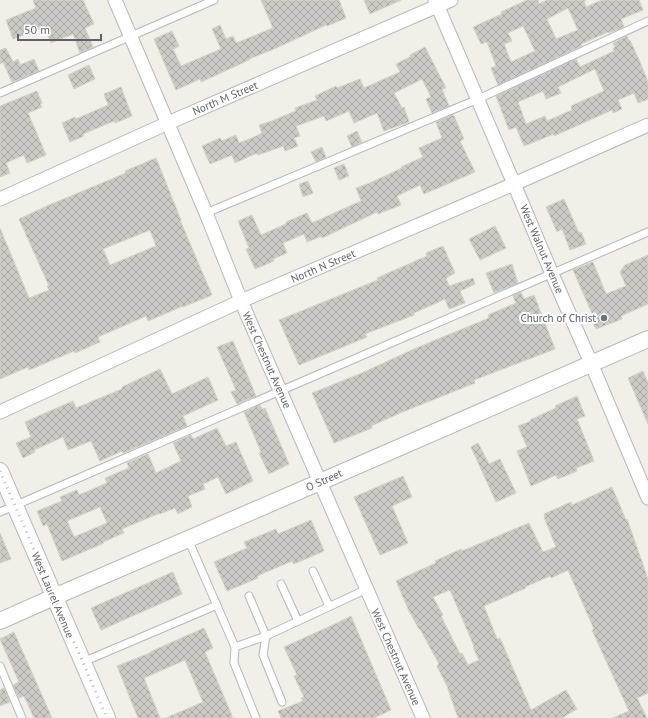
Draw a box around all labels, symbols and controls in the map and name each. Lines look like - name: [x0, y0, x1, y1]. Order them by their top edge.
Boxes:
- scale bar: [18, 16, 101, 42]
- text: 50 m: [24, 22, 50, 37]
- street label: North M Street: [190, 78, 260, 118]
- street label: West Walnut Avenue: [517, 202, 567, 296]
- street label: North N Street: [289, 246, 357, 286]
- street label: West Chestnut Avenue: [239, 309, 295, 411]
- place label: Church of Christ: [521, 311, 596, 325]
- marker: Church of Christ: [599, 313, 609, 323]
- street label: O Street: [304, 466, 345, 494]
- street label: West Laurel Avenue: [29, 550, 78, 640]
- street label: West Chestnut Avenue: [368, 606, 424, 708]

